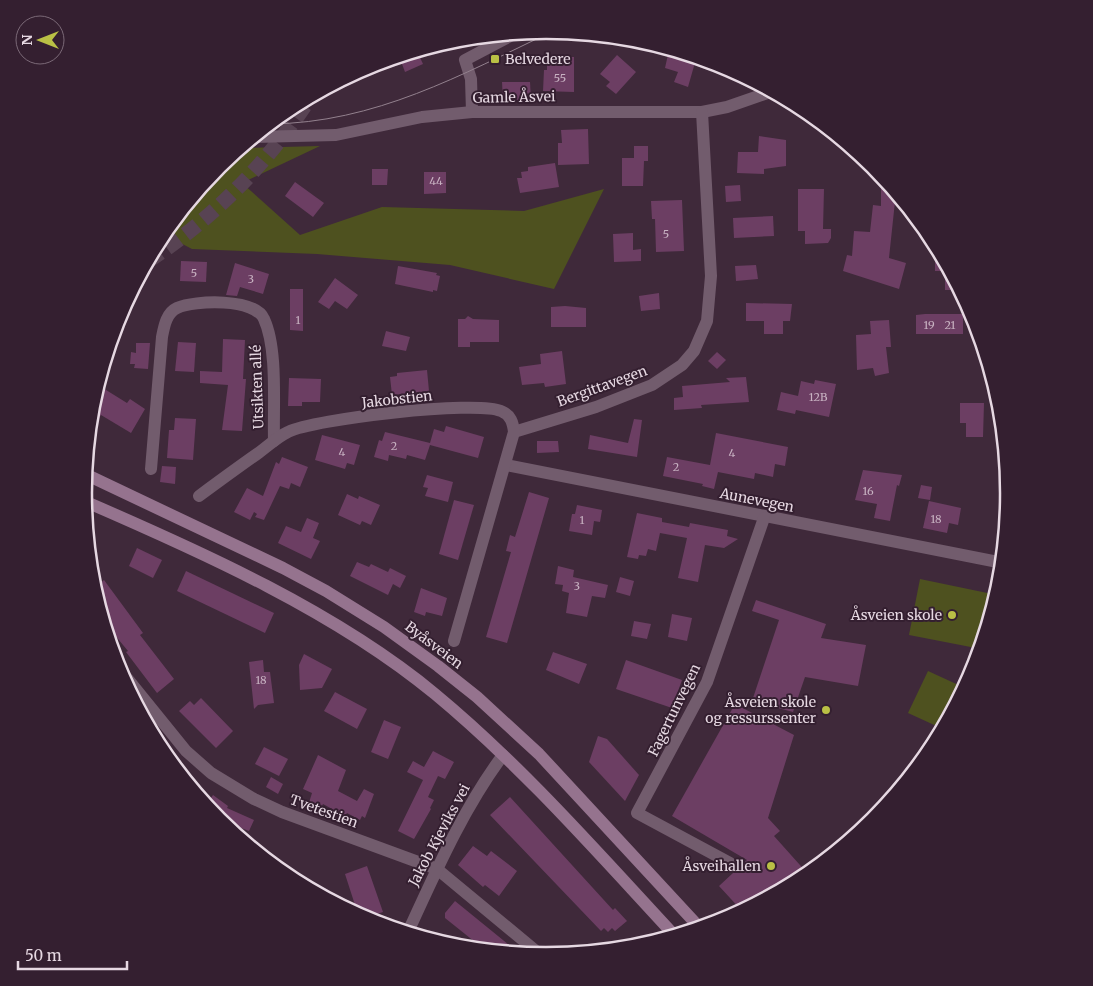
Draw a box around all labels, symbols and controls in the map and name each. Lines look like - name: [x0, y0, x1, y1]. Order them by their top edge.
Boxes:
- north arrow: [15, 15, 65, 65]
- text: N: [18, 34, 36, 46]
- place label: Belvedere: [505, 50, 571, 68]
- marker: Belvedere: [489, 53, 501, 65]
- house number: 55: [554, 71, 566, 85]
- street label: Gamle Åsvei: [472, 86, 556, 107]
- house number: 44: [429, 174, 443, 188]
- house number: 5: [663, 227, 669, 241]
- house number: 5: [191, 266, 197, 280]
- house number: 3: [248, 272, 254, 286]
- house number: 1: [296, 313, 301, 327]
- house number: 19: [923, 318, 935, 332]
- house number: 21: [944, 318, 956, 332]
- street label: Utsikten allé: [247, 344, 267, 430]
- street label: Bergittavegen: [554, 361, 650, 411]
- street label: Jakobstien: [360, 386, 433, 412]
- house number: 12B: [809, 390, 828, 404]
- house number: 2: [391, 439, 397, 453]
- house number: 4: [339, 445, 346, 459]
- house number: 4: [729, 446, 736, 460]
- house number: 2: [673, 460, 679, 474]
- street label: Aunevegen: [717, 484, 796, 516]
- house number: 16: [862, 484, 874, 498]
- house number: 18: [930, 512, 942, 526]
- house number: 1: [580, 513, 585, 527]
- house number: 3: [574, 579, 580, 593]
- place label: Åsveien skole: [850, 605, 942, 624]
- marker: Åsveien skole: [946, 609, 958, 621]
- street label: Byåsveien: [401, 617, 467, 673]
- street label: Fagertunvegen: [644, 661, 704, 759]
- house number: 18: [255, 673, 267, 687]
- place label: Åsveien skole og ressurssenter: [705, 692, 816, 727]
- marker: Åsveien skole og ressurssenter: [820, 704, 832, 716]
- street label: Jakob Kjeviks vei: [404, 780, 474, 890]
- street label: Tvetestien: [287, 790, 361, 832]
- place label: Åsveihallen: [682, 856, 761, 875]
- marker: Åsveihallen: [765, 860, 777, 872]
- scale bar: [18, 938, 126, 970]
- text: 50 m: [25, 946, 62, 965]

